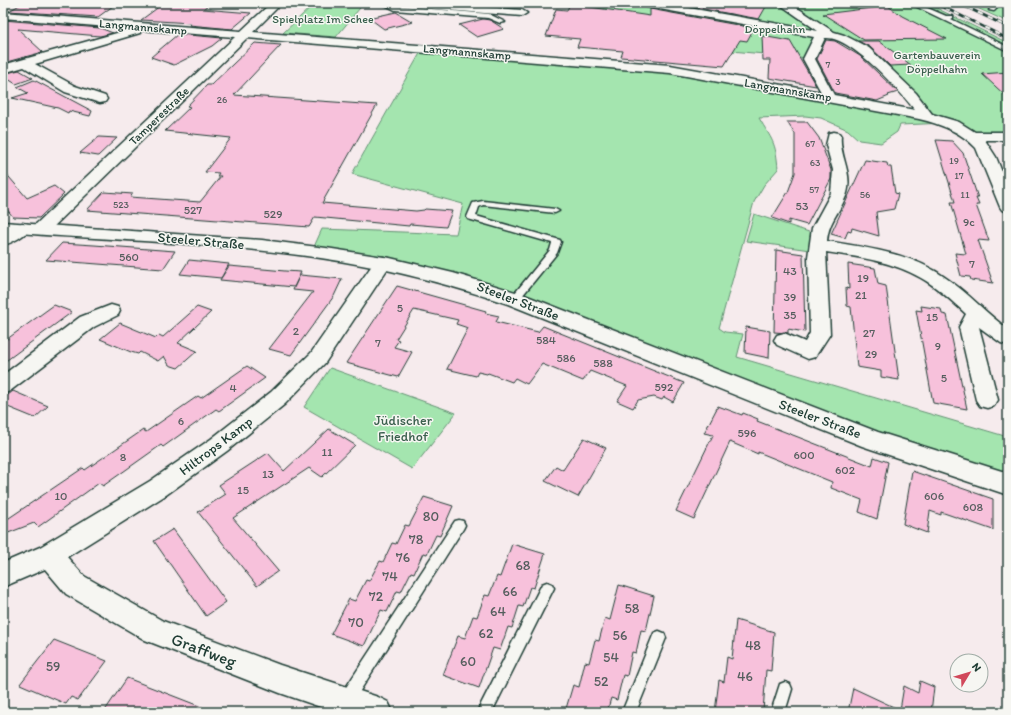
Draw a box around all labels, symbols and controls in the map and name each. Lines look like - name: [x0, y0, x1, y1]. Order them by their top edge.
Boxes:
- park label: Spielplatz Im Schee: [272, 12, 374, 26]
- street label: Langmannskamp: [98, 16, 188, 38]
- park label: Döppelhahn: [745, 22, 806, 36]
- street label: Langmannskamp: [422, 41, 512, 63]
- park label: Gartenbauverein Döppelhahn: [893, 48, 981, 76]
- house number: 7: [826, 58, 831, 71]
- street label: Langmannskamp: [743, 75, 833, 105]
- house number: 3: [835, 75, 841, 88]
- street label: Tamperestraße: [126, 84, 192, 148]
- house number: 26: [217, 93, 227, 106]
- house number: 67: [805, 137, 815, 150]
- house number: 19: [949, 154, 959, 167]
- house number: 63: [810, 156, 821, 169]
- house number: 17: [954, 169, 964, 182]
- house number: 57: [809, 183, 819, 196]
- house number: 56: [860, 188, 870, 201]
- house number: 11: [960, 188, 970, 201]
- house number: 523: [113, 198, 130, 211]
- house number: 53: [796, 199, 809, 213]
- house number: 527: [184, 203, 202, 217]
- house number: 529: [264, 207, 282, 221]
- house number: 9c: [963, 215, 975, 229]
- street label: Steeler Straße: [157, 229, 245, 253]
- house number: 560: [119, 250, 139, 264]
- house number: 7: [969, 257, 975, 271]
- house number: 43: [783, 264, 797, 278]
- house number: 19: [857, 271, 869, 285]
- street label: Steeler Straße: [474, 278, 562, 325]
- house number: 21: [855, 288, 867, 302]
- house number: 39: [784, 290, 796, 304]
- house number: 5: [397, 301, 403, 315]
- house number: 35: [784, 308, 796, 322]
- house number: 15: [926, 310, 938, 324]
- house number: 2: [293, 324, 300, 338]
- house number: 27: [863, 326, 875, 340]
- house number: 584: [536, 333, 556, 347]
- house number: 7: [375, 336, 381, 350]
- house number: 9: [935, 339, 941, 353]
- house number: 29: [865, 347, 877, 361]
- house number: 586: [556, 351, 576, 365]
- house number: 588: [593, 356, 613, 370]
- house number: 5: [941, 371, 947, 385]
- house number: 592: [655, 380, 674, 394]
- house number: 4: [229, 381, 237, 395]
- street label: Steeler Straße: [776, 396, 864, 443]
- park label: Jüdischer Friedhof: [374, 412, 433, 445]
- street label: Hiltrops Kamp: [176, 413, 256, 479]
- house number: 6: [178, 414, 184, 428]
- house number: 596: [738, 426, 756, 440]
- house number: 11: [321, 445, 333, 459]
- house number: 600: [793, 448, 815, 462]
- house number: 8: [120, 450, 127, 464]
- house number: 602: [835, 463, 856, 477]
- house number: 13: [262, 467, 275, 481]
- house number: 15: [237, 483, 249, 497]
- house number: 10: [55, 489, 67, 503]
- house number: 606: [924, 489, 944, 503]
- house number: 608: [963, 500, 984, 514]
- house number: 80: [423, 508, 439, 525]
- house number: 78: [409, 531, 424, 548]
- house number: 76: [396, 549, 410, 566]
- house number: 68: [515, 557, 531, 574]
- house number: 74: [382, 568, 398, 585]
- house number: 66: [503, 583, 517, 600]
- house number: 72: [369, 588, 384, 605]
- house number: 58: [624, 600, 640, 617]
- house number: 64: [490, 603, 506, 620]
- house number: 70: [348, 614, 364, 631]
- house number: 62: [479, 625, 494, 642]
- house number: 56: [613, 627, 627, 644]
- street label: Graffweg: [169, 628, 240, 672]
- house number: 48: [745, 637, 761, 654]
- house number: 54: [603, 649, 619, 666]
- house number: 60: [460, 653, 476, 670]
- north arrow: [949, 653, 989, 693]
- house number: 59: [46, 658, 60, 675]
- text: N: [969, 660, 984, 674]
- house number: 46: [737, 668, 753, 685]
- house number: 52: [594, 673, 609, 690]

